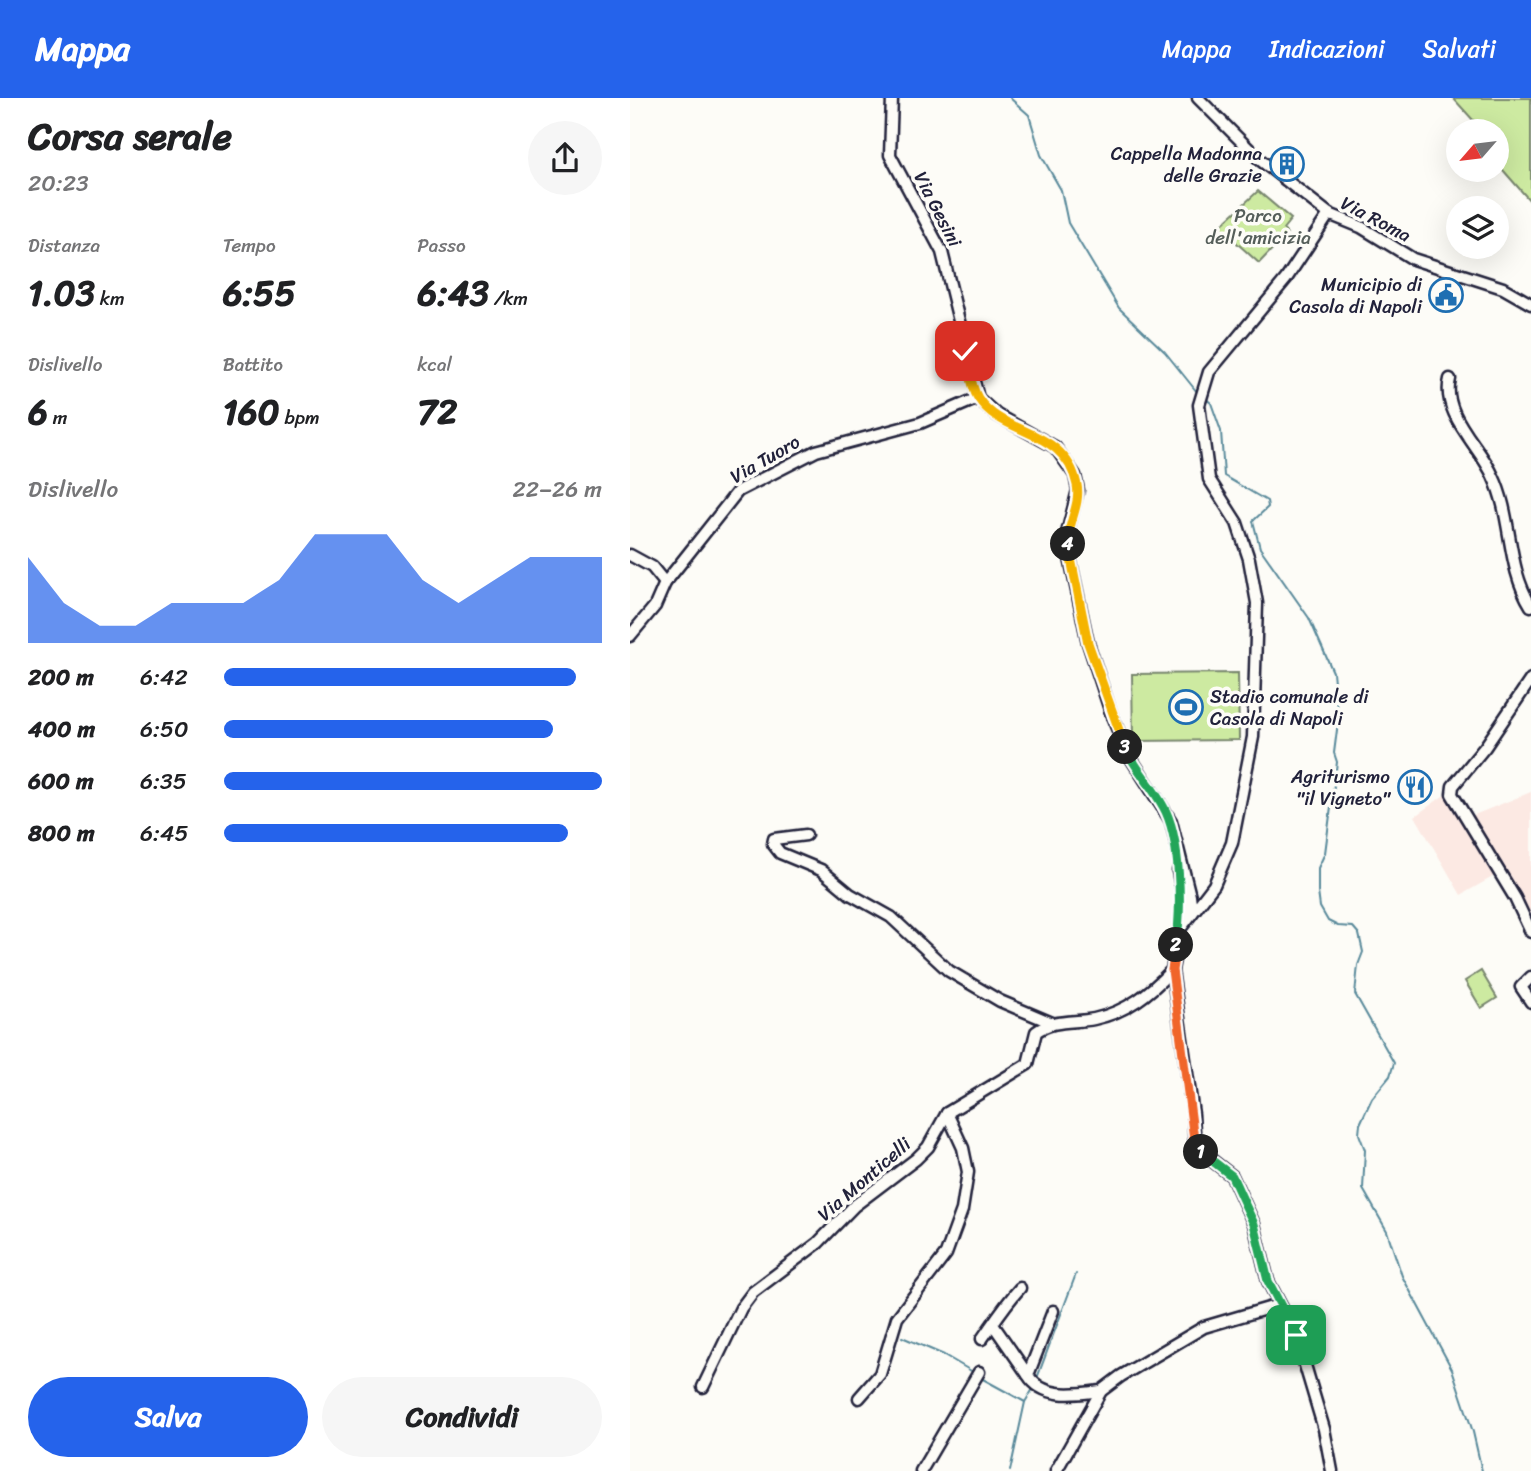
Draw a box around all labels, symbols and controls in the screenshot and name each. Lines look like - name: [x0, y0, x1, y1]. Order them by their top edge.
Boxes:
- text: Mappa: [35, 20, 130, 78]
- text: Mappa: [1162, 28, 1231, 70]
- text: Indicazioni: [1269, 28, 1385, 70]
- text: Salvati: [1423, 28, 1496, 70]
- text: Corsa serale: [28, 103, 232, 170]
- north arrow: [1446, 119, 1508, 182]
- map controls: [1446, 119, 1509, 259]
- button: share: [528, 121, 602, 195]
- place label: Cappella Madonna delle Grazie: [1111, 137, 1262, 192]
- building icon: Cappella Madonna delle Grazie: [1268, 145, 1306, 183]
- text: 20:23: [28, 163, 89, 204]
- street label: Via Gesini: [905, 165, 972, 253]
- street label: Via Roma: [1335, 187, 1418, 252]
- button: layers: [1446, 196, 1509, 259]
- park label: Parco dell'amicizia: [1205, 199, 1311, 254]
- text: Distanza: [28, 229, 100, 262]
- text: Tempo: [223, 229, 276, 262]
- text: Passo: [417, 229, 466, 262]
- text: 1.03: [28, 262, 95, 324]
- text: 6:55: [223, 262, 296, 324]
- text: 6:43: [417, 262, 489, 324]
- place label: Municipio di Casola di Napoli: [1289, 268, 1423, 323]
- public building icon: Municipio di Casola di Napoli: [1427, 276, 1465, 314]
- text: km: [95, 282, 125, 315]
- text: /km: [489, 282, 528, 315]
- pin: [935, 321, 995, 381]
- icon: check: [946, 332, 984, 370]
- text: Dislivello: [28, 348, 102, 381]
- text: Battito: [223, 348, 283, 381]
- text: kcal: [417, 348, 452, 381]
- text: 6: [28, 381, 48, 443]
- text: 160: [223, 381, 280, 443]
- text: 72: [417, 381, 458, 443]
- text: m: [48, 401, 67, 434]
- text: bpm: [280, 401, 320, 434]
- street label: Via Tuoro: [724, 425, 807, 492]
- text: Dislivello: [28, 469, 118, 510]
- text: 22–26 m: [512, 469, 602, 510]
- pin: 4: [1050, 526, 1086, 562]
- text: 4: [1062, 527, 1073, 560]
- text: 200 m: [28, 657, 94, 698]
- text: 6:42: [140, 657, 188, 698]
- place label: Stadio comunale di Casola di Napoli: [1210, 680, 1369, 735]
- sports icon: Stadio comunale di Casola di Napoli: [1167, 688, 1205, 726]
- text: 400 m: [28, 709, 95, 750]
- text: 6:50: [140, 709, 189, 750]
- pin: 3: [1107, 730, 1142, 764]
- text: 3: [1119, 730, 1130, 763]
- place label: Agriturismo "il Vigneto": [1290, 760, 1391, 815]
- text: 600 m: [28, 761, 94, 802]
- text: 6:35: [140, 761, 187, 802]
- restaurant icon: Agriturismo "il Vigneto": [1396, 768, 1434, 806]
- text: 800 m: [28, 813, 95, 854]
- text: 6:45: [140, 813, 188, 854]
- pin: 2: [1158, 928, 1194, 962]
- text: 2: [1170, 928, 1181, 961]
- street label: Via Monticelli: [809, 1128, 919, 1229]
- pin: 1: [1184, 1134, 1218, 1170]
- text: 1: [1196, 1135, 1205, 1168]
- pin: [1266, 1305, 1326, 1365]
- icon: arrive: [1277, 1316, 1315, 1354]
- button: Salva: [28, 1377, 308, 1457]
- button: Condividi: [322, 1377, 602, 1457]

